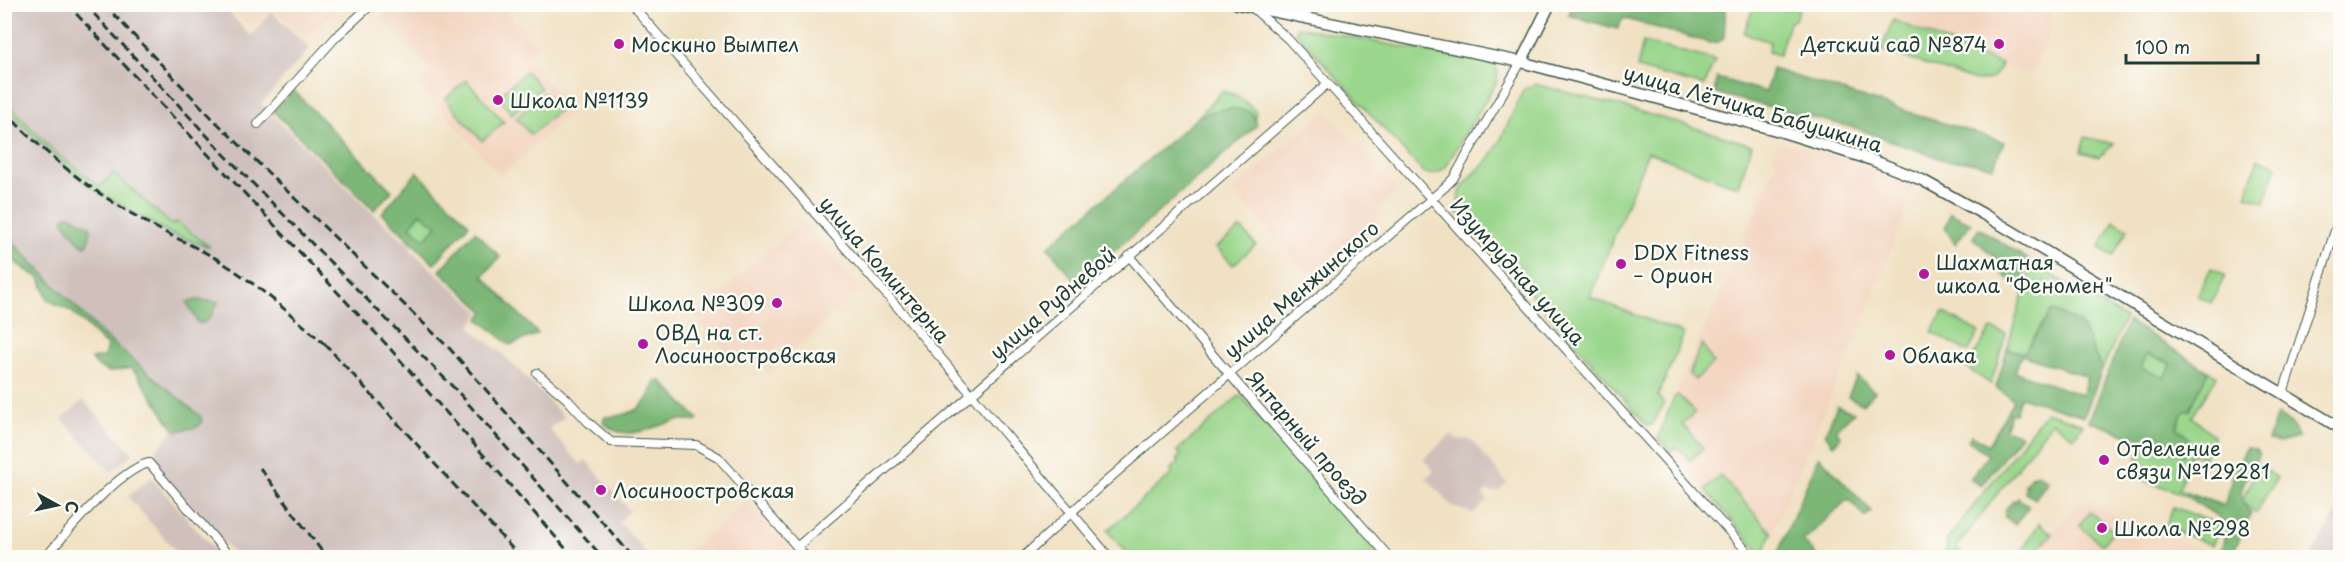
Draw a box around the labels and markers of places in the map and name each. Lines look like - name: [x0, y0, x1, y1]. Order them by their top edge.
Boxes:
- place label: Москино Вымпел: [631, 29, 799, 59]
- place label: Детский сад №874: [1800, 29, 1987, 59]
- marker: Москино Вымпел: [612, 37, 626, 51]
- marker: Детский сад №874: [1992, 37, 2006, 51]
- place label: Школа №1139: [510, 85, 649, 115]
- marker: Школа №1139: [491, 93, 505, 107]
- place label: DDX Fitness – Орион: [1633, 237, 1749, 290]
- place label: Шахматная школа "Феномен": [1936, 247, 2113, 300]
- marker: DDX Fitness – Орион: [1614, 257, 1628, 271]
- marker: Шахматная школа "Феномен": [1917, 267, 1931, 281]
- place label: Школа №309: [628, 288, 765, 318]
- marker: Школа №309: [770, 296, 784, 310]
- place label: ОВД на ст. Лосиноостровская: [655, 317, 837, 370]
- marker: ОВД на ст. Лосиноостровская: [636, 337, 650, 351]
- place label: Облака: [1902, 340, 1977, 370]
- marker: Облака: [1883, 348, 1897, 362]
- place label: Отделение связи №129281: [2116, 433, 2270, 486]
- marker: Отделение связи №129281: [2097, 453, 2111, 467]
- place label: Лосиноостровская: [613, 475, 795, 505]
- marker: Лосиноостровская: [594, 483, 608, 497]
- place label: Школа №298: [2114, 513, 2250, 543]
- marker: Школа №298: [2095, 521, 2109, 535]

